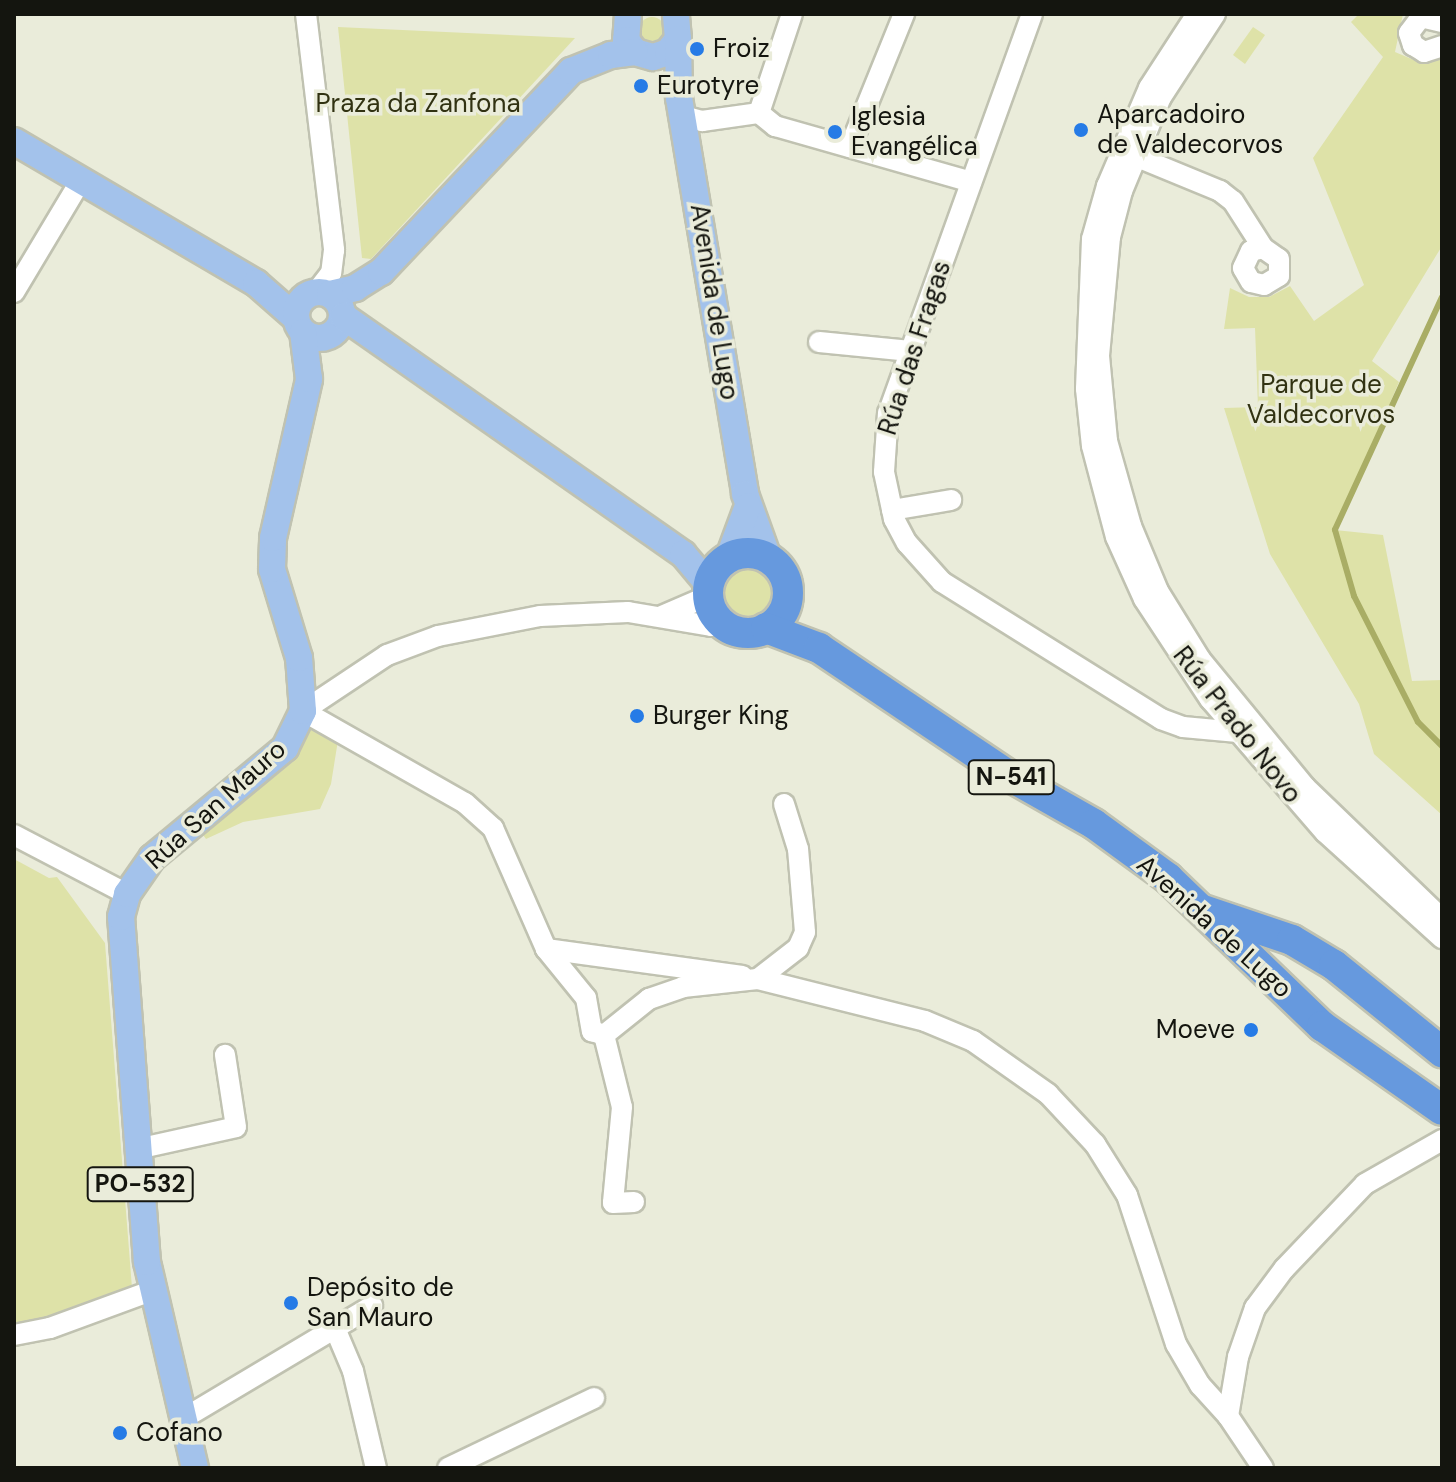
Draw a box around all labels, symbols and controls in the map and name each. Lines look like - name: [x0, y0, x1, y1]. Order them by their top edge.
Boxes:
- place label: Froiz: [713, 33, 770, 65]
- marker: Froiz: [688, 40, 706, 58]
- place label: Eurotyre: [657, 70, 759, 102]
- marker: Eurotyre: [632, 77, 650, 95]
- park label: Praza da Zanfona: [315, 88, 521, 120]
- place label: Aparcadoiro de Valdecorvos: [1097, 99, 1283, 160]
- place label: Iglesia Evangélica: [851, 101, 978, 162]
- marker: Aparcadoiro de Valdecorvos: [1072, 121, 1090, 139]
- marker: Iglesia Evangélica: [826, 123, 844, 141]
- street label: Avenida de Lugo: [683, 202, 745, 402]
- street label: Rúa das Fragas: [872, 257, 958, 439]
- park label: Parque de Valdecorvos: [1247, 369, 1395, 430]
- street label: Rúa Prado Novo: [1166, 641, 1308, 809]
- place label: Burger King: [653, 700, 789, 732]
- marker: Burger King: [628, 707, 646, 725]
- street label: Rúa San Mauro: [139, 734, 293, 876]
- road number: N-541: [967, 757, 1055, 797]
- street label: Avenida de Lugo: [1130, 849, 1298, 1005]
- place label: Moeve: [1156, 1014, 1235, 1046]
- marker: Moeve: [1242, 1021, 1260, 1039]
- road number: PO-532: [86, 1164, 194, 1204]
- place label: Depósito de San Mauro: [307, 1272, 454, 1334]
- marker: Depósito de San Mauro: [282, 1294, 300, 1312]
- place label: Cofano: [136, 1417, 223, 1449]
- marker: Cofano: [111, 1424, 129, 1442]

